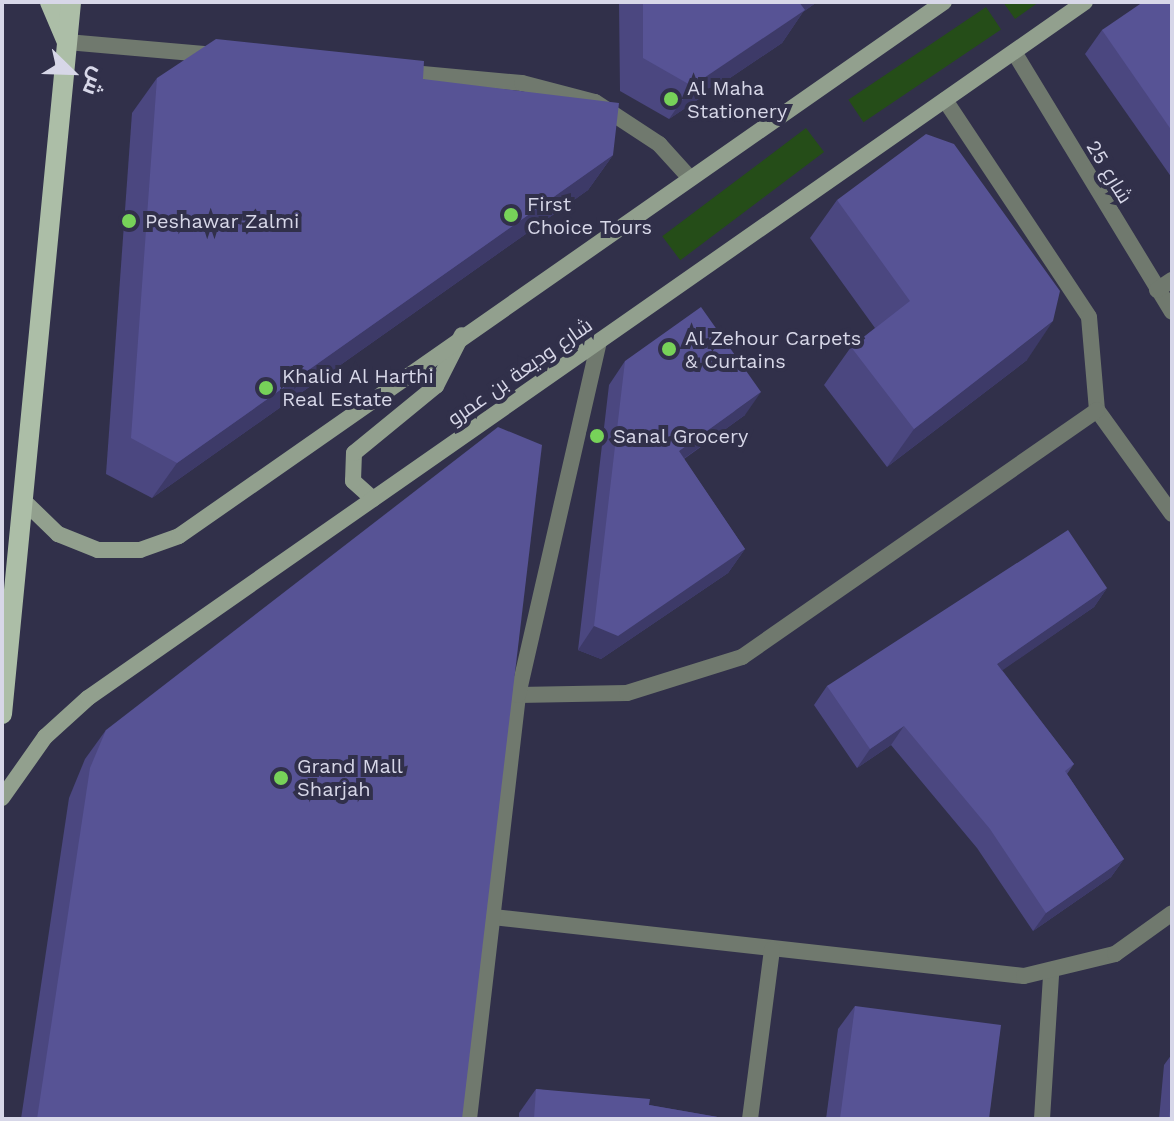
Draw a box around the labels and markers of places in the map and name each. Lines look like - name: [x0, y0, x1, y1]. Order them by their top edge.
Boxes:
- place label: Al Maha Stationery: [687, 76, 787, 123]
- marker: Al Maha Stationery: [662, 90, 680, 108]
- place label: First Choice Tours: [527, 192, 652, 239]
- marker: First Choice Tours: [502, 206, 520, 224]
- place label: Peshawar Zalmi: [145, 209, 300, 233]
- marker: Peshawar Zalmi: [120, 212, 138, 230]
- place label: Al Zehour Carpets & Curtains: [685, 326, 862, 373]
- marker: Al Zehour Carpets & Curtains: [660, 340, 678, 358]
- place label: Khalid Al Harthi Real Estate: [282, 364, 435, 411]
- marker: Khalid Al Harthi Real Estate: [257, 379, 275, 397]
- place label: Sanal Grocery: [613, 424, 749, 448]
- marker: Sanal Grocery: [588, 427, 606, 445]
- place label: Grand Mall Sharjah: [297, 754, 403, 801]
- marker: Grand Mall Sharjah: [272, 769, 290, 787]

